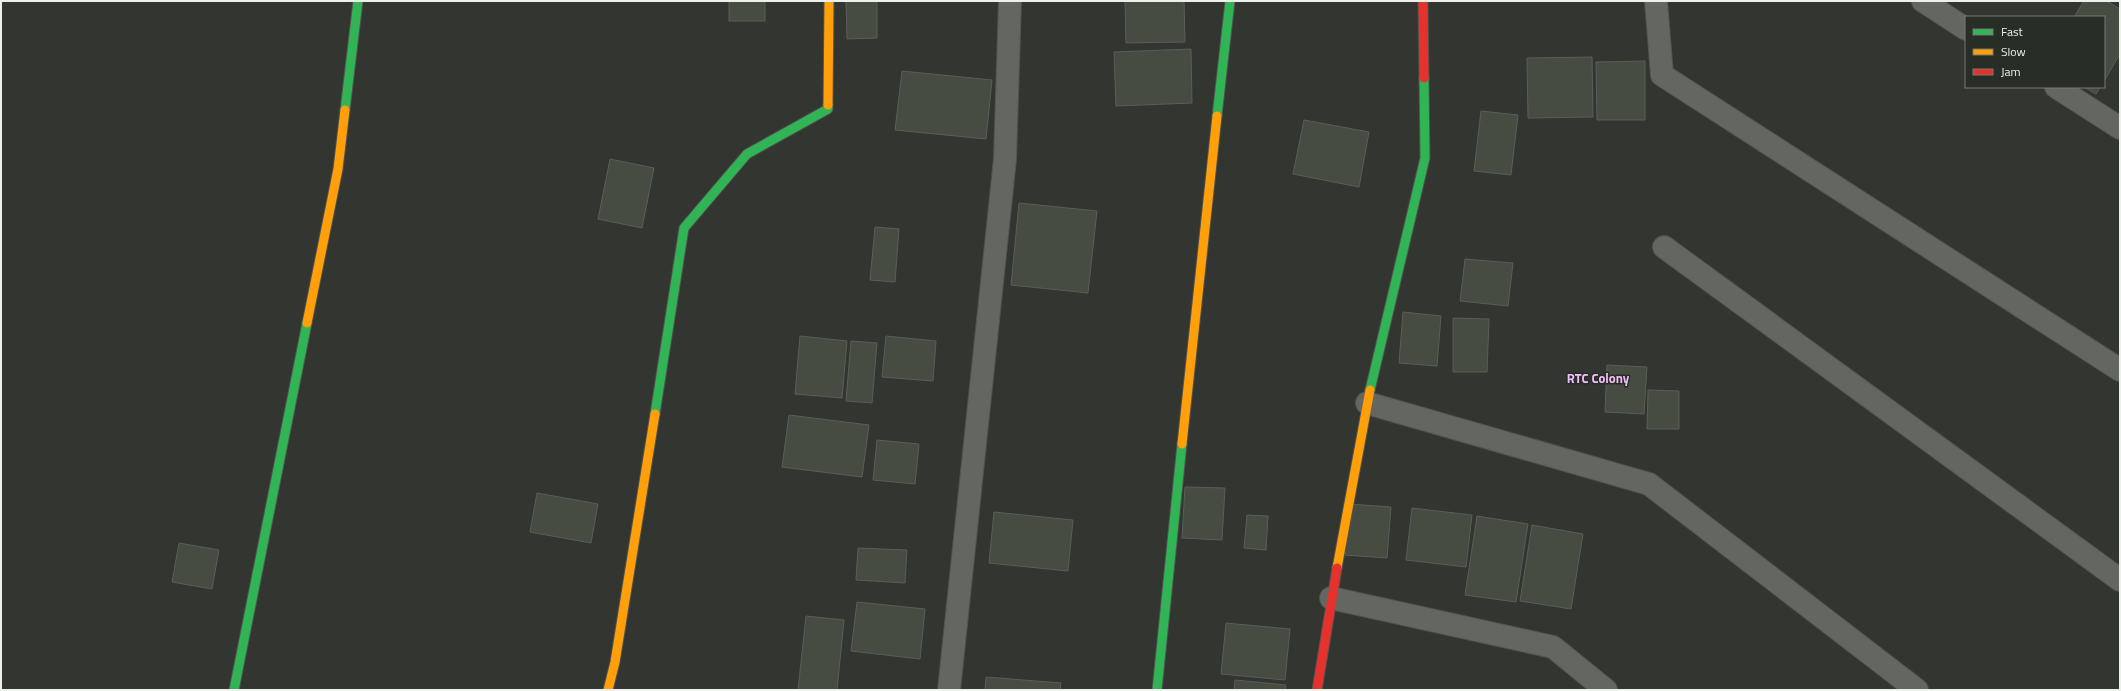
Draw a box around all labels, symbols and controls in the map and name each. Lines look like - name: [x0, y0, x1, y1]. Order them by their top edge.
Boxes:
- legend: [1965, 16, 2105, 88]
- text: Fast: [2001, 22, 2024, 41]
- text: Slow: [2001, 42, 2026, 61]
- text: Jam: [2001, 62, 2021, 81]
- district label: RTC Colony: [1567, 368, 1630, 388]

